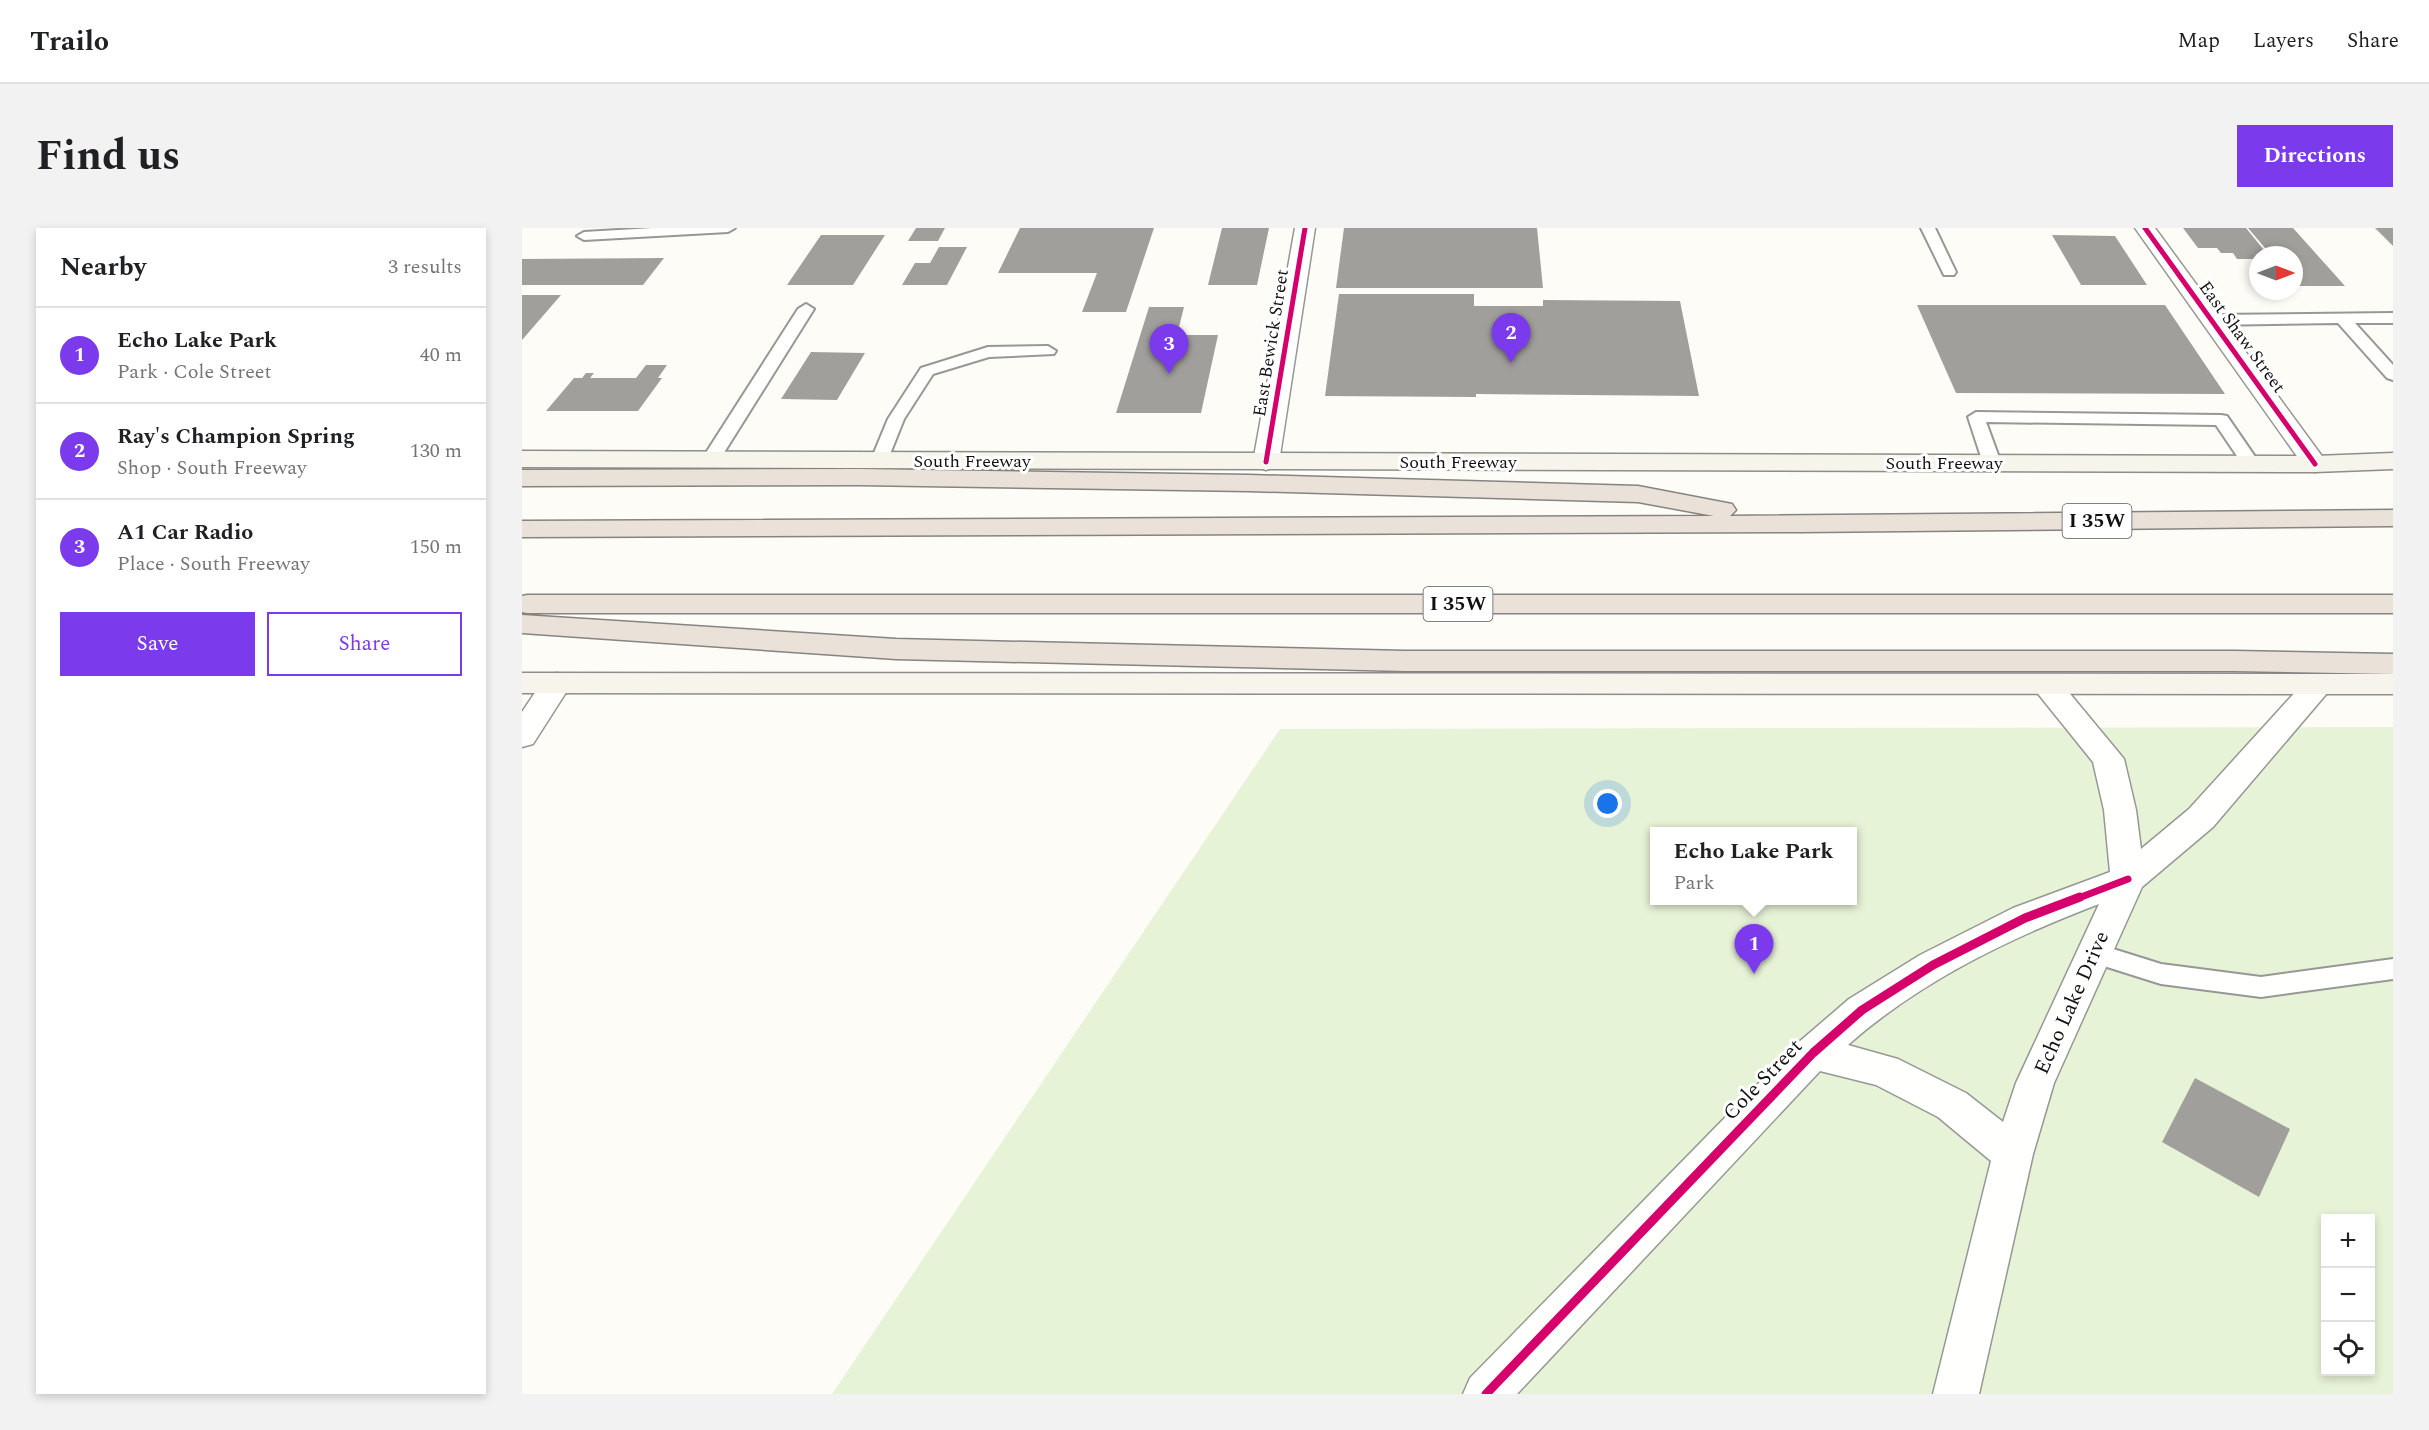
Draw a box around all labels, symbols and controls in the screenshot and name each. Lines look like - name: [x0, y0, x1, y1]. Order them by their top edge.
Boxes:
- text: Trailo: [30, 20, 109, 63]
- text: Map: [2178, 25, 2220, 57]
- text: Layers: [2253, 25, 2314, 57]
- text: Share: [2347, 25, 2399, 57]
- text: Find us: [36, 125, 180, 188]
- button: Directions: [2237, 125, 2393, 187]
- north arrow: [2249, 246, 2303, 300]
- text: Nearby: [60, 247, 146, 287]
- text: 3 results: [388, 252, 462, 282]
- street label: East Bewick Street: [1246, 267, 1296, 419]
- street label: East Shaw Street: [2192, 275, 2292, 399]
- pin: 2: [1492, 314, 1530, 363]
- text: Echo Lake Park: [117, 324, 277, 357]
- pin: 3: [1150, 324, 1188, 374]
- text: 1: [74, 340, 85, 370]
- text: 40 m: [420, 340, 462, 370]
- text: Park · Cole Street: [117, 357, 272, 387]
- text: Ray's Champion Spring: [117, 420, 355, 453]
- text: 2: [74, 436, 85, 466]
- text: 130 m: [410, 436, 462, 466]
- street label: South Freeway: [913, 448, 1032, 475]
- street label: South Freeway: [1399, 449, 1518, 476]
- street label: South Freeway: [1885, 450, 2004, 477]
- text: Shop · South Freeway: [117, 453, 306, 483]
- road number: I 35W: [2062, 504, 2132, 538]
- text: A1 Car Radio: [117, 516, 253, 549]
- text: 3: [74, 532, 85, 562]
- text: 150 m: [410, 532, 462, 562]
- text: Place · South Freeway: [117, 549, 310, 579]
- road number: I 35W: [1424, 587, 1492, 621]
- button: Save: [60, 612, 255, 676]
- button: Share: [267, 612, 462, 676]
- your location: [1593, 789, 1622, 818]
- popup: [1650, 827, 1857, 905]
- text: Echo Lake Park: [1673, 835, 1834, 868]
- text: Park: [1673, 868, 1715, 898]
- pin: 1: [1734, 924, 1774, 974]
- street label: Echo Lake Drive: [2026, 926, 2118, 1080]
- street label: Cole Street: [1716, 1032, 1810, 1128]
- map controls: [2321, 1214, 2375, 1376]
- button: +: [2321, 1214, 2375, 1268]
- button: −: [2321, 1268, 2375, 1322]
- button: locate: [2321, 1322, 2375, 1376]

